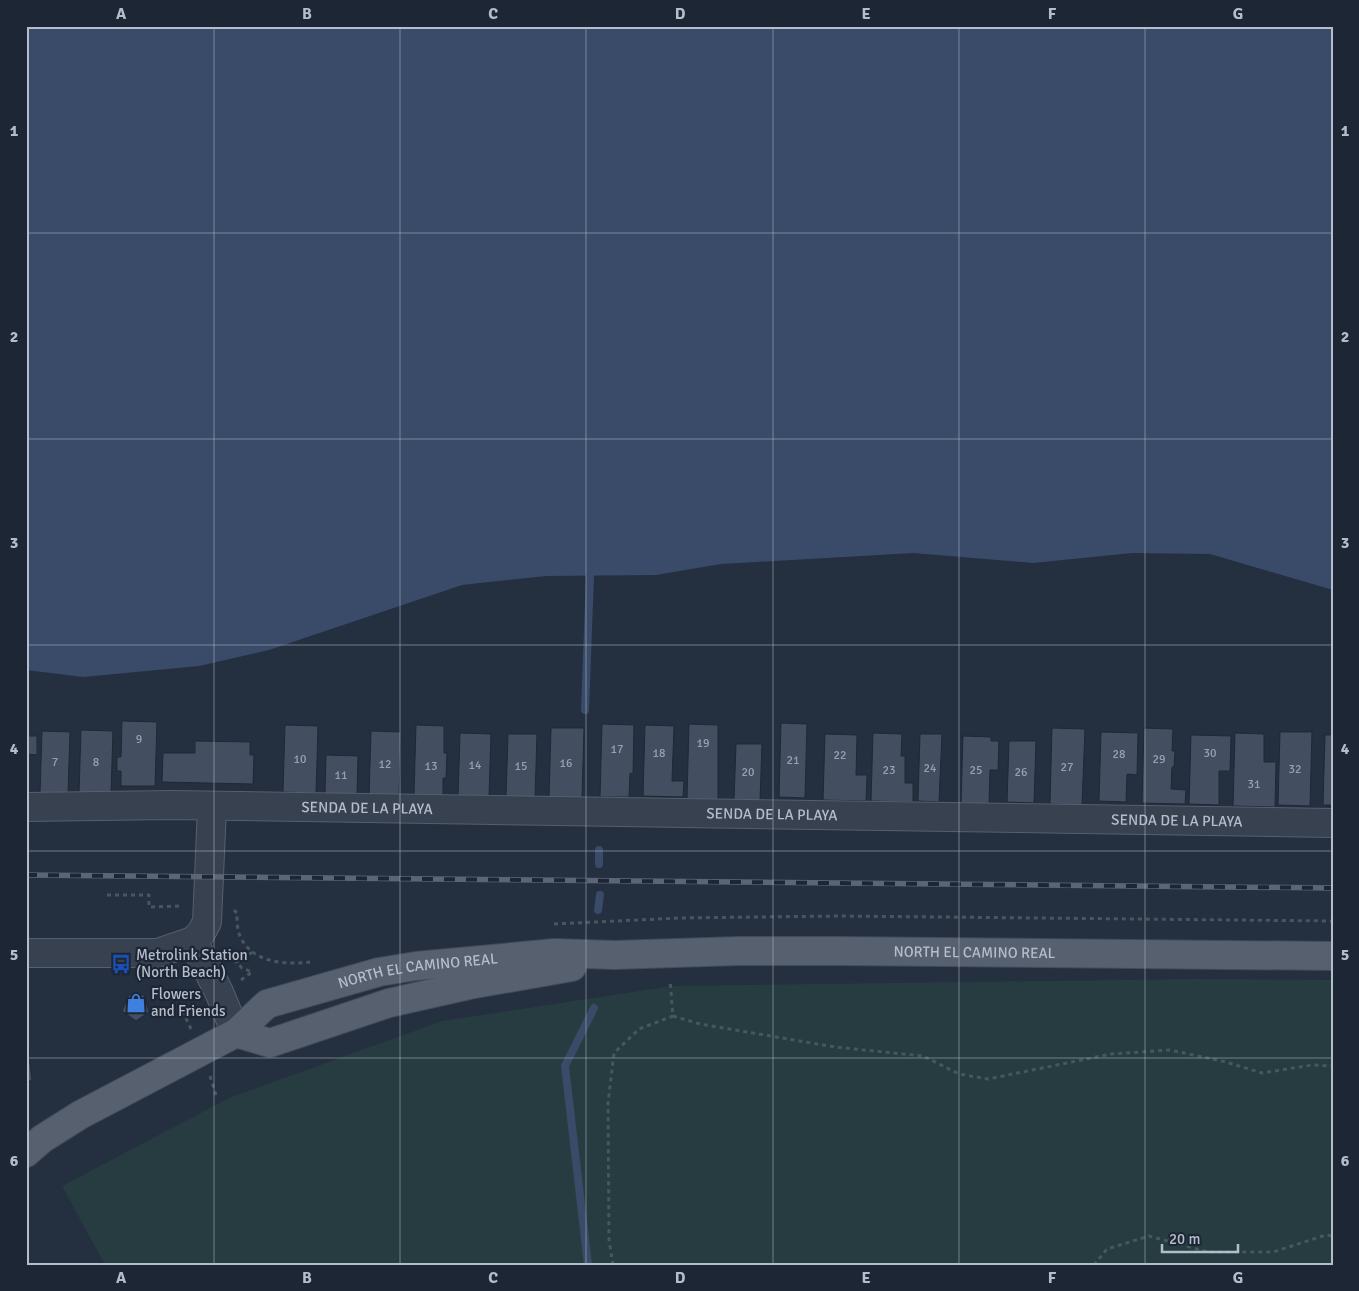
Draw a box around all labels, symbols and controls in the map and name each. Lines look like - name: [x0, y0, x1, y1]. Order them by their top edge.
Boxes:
- text: A: [116, 4, 127, 24]
- text: B: [302, 4, 312, 24]
- text: C: [488, 4, 498, 24]
- text: D: [675, 4, 686, 24]
- text: E: [861, 4, 871, 24]
- text: F: [1048, 4, 1057, 24]
- text: G: [1233, 4, 1243, 24]
- text: 1: [10, 121, 19, 141]
- text: 1: [1341, 121, 1350, 141]
- text: 2: [10, 327, 18, 347]
- text: 2: [1341, 327, 1349, 347]
- text: 3: [10, 533, 18, 553]
- text: 3: [1341, 533, 1349, 553]
- house number: 9: [136, 732, 142, 747]
- house number: 19: [697, 736, 709, 751]
- text: 4: [10, 739, 19, 759]
- text: 4: [1341, 739, 1350, 759]
- house number: 17: [611, 742, 623, 757]
- house number: 18: [653, 746, 665, 761]
- house number: 30: [1204, 746, 1216, 761]
- house number: 28: [1113, 747, 1125, 762]
- house number: 22: [834, 748, 846, 763]
- house number: 10: [294, 752, 306, 767]
- house number: 29: [1153, 752, 1165, 767]
- house number: 21: [787, 753, 799, 768]
- house number: 7: [52, 755, 58, 770]
- house number: 8: [93, 755, 99, 770]
- house number: 16: [560, 756, 572, 771]
- house number: 12: [379, 757, 391, 772]
- house number: 14: [469, 758, 482, 773]
- house number: 13: [425, 759, 437, 774]
- house number: 15: [515, 759, 527, 774]
- house number: 27: [1061, 760, 1073, 775]
- house number: 24: [924, 761, 937, 776]
- house number: 32: [1289, 762, 1301, 777]
- house number: 23: [883, 763, 895, 778]
- house number: 25: [970, 763, 982, 778]
- house number: 20: [742, 765, 754, 780]
- house number: 26: [1015, 765, 1027, 780]
- house number: 11: [335, 768, 347, 783]
- house number: 31: [1248, 777, 1260, 792]
- street label: SENDA DE LA PLAYA: [301, 798, 433, 818]
- street label: SENDA DE LA PLAYA: [706, 804, 838, 824]
- street label: SENDA DE LA PLAYA: [1111, 811, 1243, 831]
- street label: NORTH EL CAMINO REAL: [893, 943, 1056, 962]
- text: 5: [10, 945, 18, 965]
- text: 5: [1341, 945, 1349, 965]
- place label: Metrolink Station (North Beach): [136, 946, 248, 981]
- street label: NORTH EL CAMINO REAL: [336, 949, 499, 992]
- bus stop icon: Metrolink Station (North Beach): [110, 953, 132, 975]
- place label: Flowers and Friends: [151, 985, 226, 1020]
- shop icon: Flowers and Friends: [125, 992, 147, 1014]
- text: 6: [10, 1151, 19, 1171]
- text: 6: [1341, 1151, 1350, 1171]
- scale bar: [1162, 1221, 1238, 1253]
- text: 20 m: [1169, 1230, 1200, 1248]
- text: A: [116, 1268, 127, 1288]
- text: B: [302, 1268, 312, 1288]
- text: C: [488, 1268, 498, 1288]
- text: D: [675, 1268, 686, 1288]
- text: E: [861, 1268, 871, 1288]
- text: F: [1048, 1268, 1057, 1288]
- text: G: [1233, 1268, 1243, 1288]

